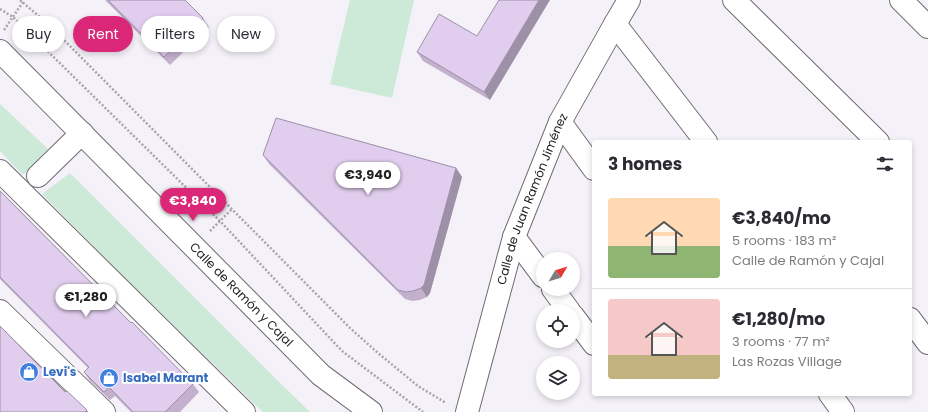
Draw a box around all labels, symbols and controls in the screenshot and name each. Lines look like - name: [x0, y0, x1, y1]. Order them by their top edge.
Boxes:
- chip: Buy: [12, 16, 65, 52]
- chip: Rent: [73, 16, 133, 52]
- chip: Filters: [141, 16, 209, 52]
- chip: New: [217, 16, 275, 52]
- street label: Calle de Juan Ramón Jiménez: [493, 110, 571, 287]
- text: 3 homes: [608, 152, 682, 176]
- icon: filters: [874, 153, 896, 175]
- pin: €3,940: [335, 162, 401, 196]
- text: €3,940: [344, 165, 392, 184]
- pin: €3,840: [160, 188, 226, 222]
- text: €3,840: [169, 191, 217, 210]
- text: €3,840/mo: [732, 206, 831, 230]
- icon: home: [640, 214, 688, 262]
- text: 5 rooms · 183 m²: [732, 231, 836, 250]
- street label: Calle de Ramón y Cajal: [186, 238, 297, 350]
- text: Calle de Ramón y Cajal: [732, 251, 884, 270]
- north arrow: [536, 252, 580, 296]
- map controls: [536, 252, 580, 400]
- pin: €1,280: [53, 284, 119, 318]
- text: €1,280: [64, 287, 108, 306]
- button: locate: [536, 304, 580, 348]
- text: €1,280/mo: [732, 307, 825, 331]
- icon: home: [640, 315, 688, 363]
- text: 3 rooms · 77 m²: [732, 332, 830, 351]
- text: Las Rozas Village: [732, 352, 842, 371]
- button: layers: [536, 356, 580, 400]
- shop icon: Levi's: [18, 361, 40, 383]
- place label: Levi's: [43, 363, 77, 380]
- shop icon: Isabel Marant: [98, 367, 120, 389]
- place label: Isabel Marant: [123, 369, 209, 386]

